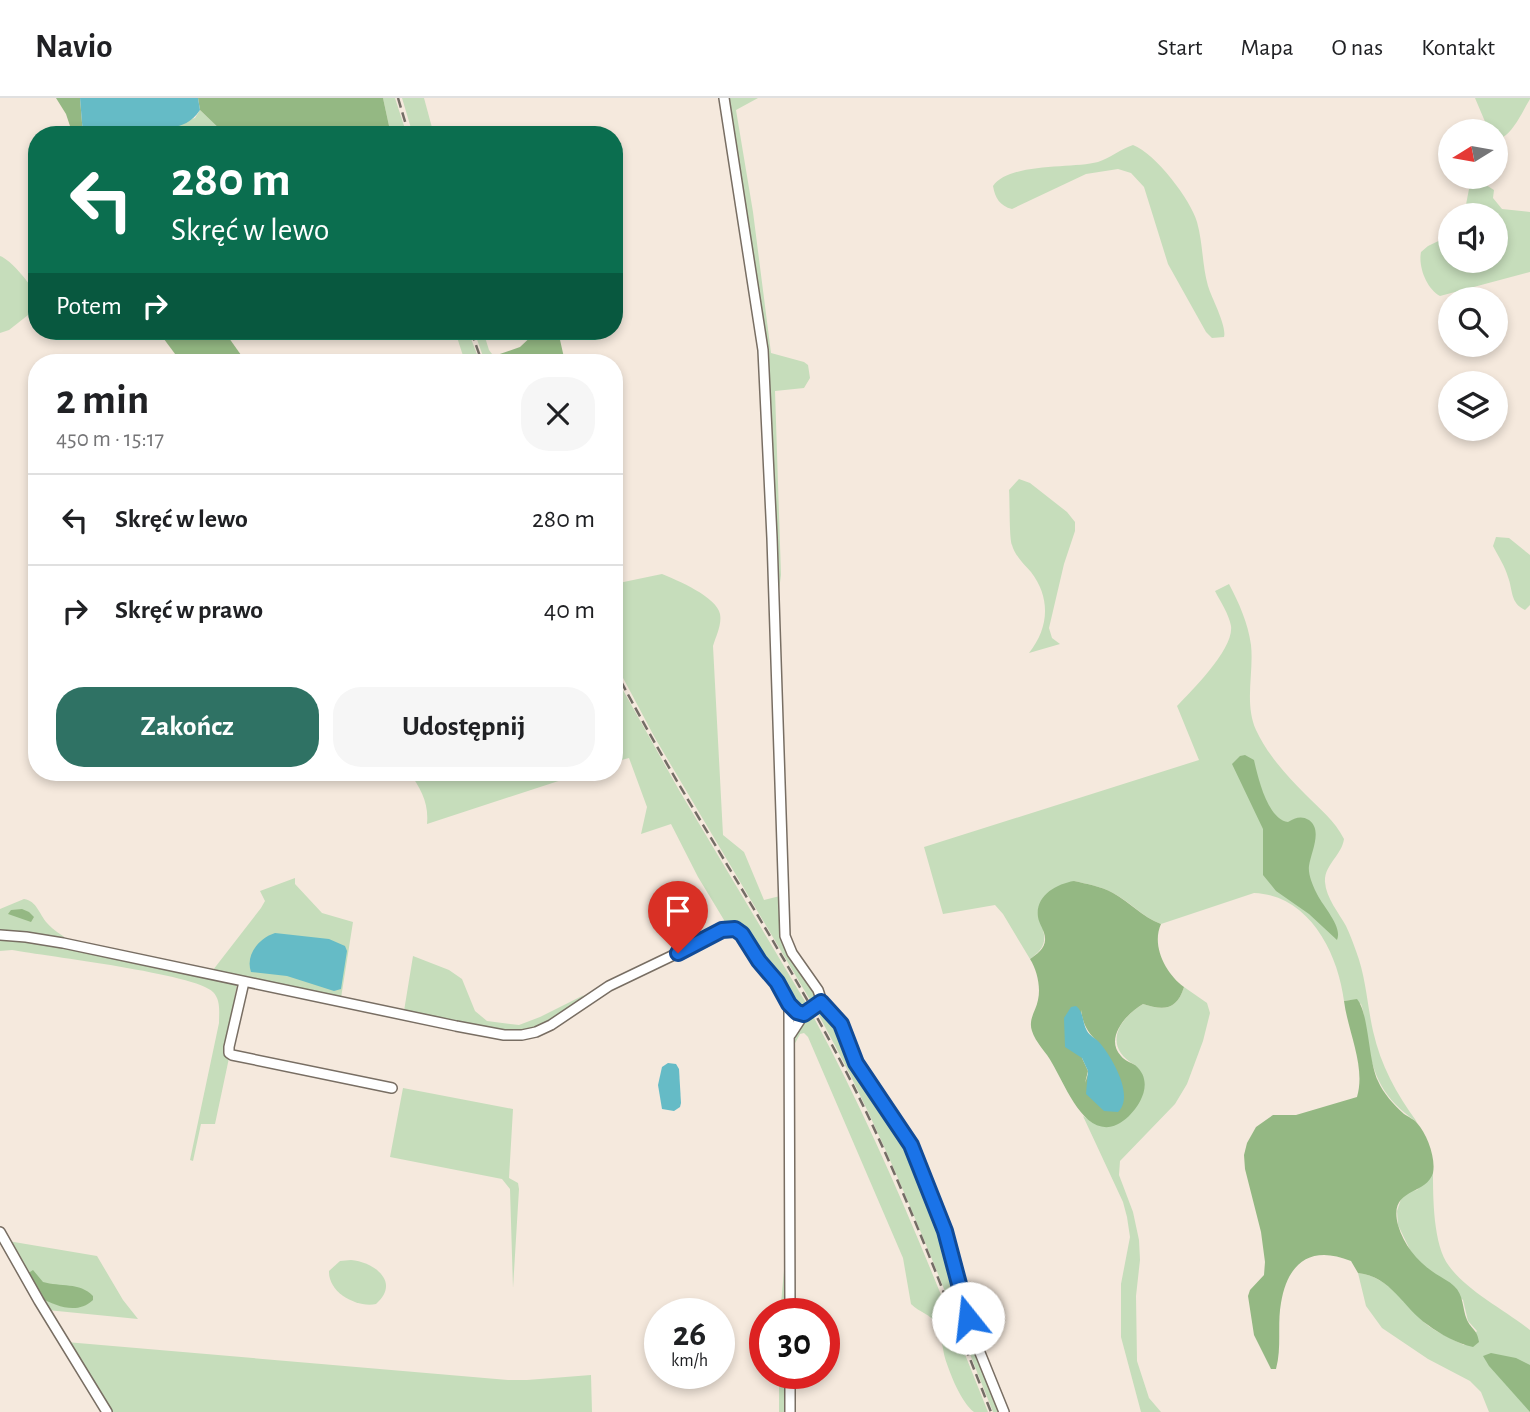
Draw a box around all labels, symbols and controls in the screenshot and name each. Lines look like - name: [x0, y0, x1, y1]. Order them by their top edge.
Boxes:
- text: Navio: [35, 31, 113, 64]
- text: Start: [1157, 36, 1202, 60]
- text: Mapa: [1240, 36, 1294, 60]
- text: O nas: [1332, 36, 1383, 60]
- text: Kontakt: [1421, 36, 1495, 60]
- north arrow: [1438, 119, 1508, 189]
- map controls: [1438, 119, 1508, 441]
- icon: left: [56, 154, 147, 245]
- text: 280 m: [171, 156, 291, 205]
- button: sound: [1438, 203, 1508, 273]
- text: Skręć w lewo: [171, 214, 329, 246]
- icon: right: [136, 287, 174, 325]
- button: search: [1438, 287, 1508, 357]
- text: Potem: [56, 293, 122, 319]
- button: layers: [1438, 371, 1508, 441]
- button: close: [521, 377, 595, 451]
- text: 2 min: [56, 379, 149, 421]
- text: 450 m · 15:17: [56, 428, 164, 451]
- icon: left: [56, 501, 94, 539]
- text: Skręć w lewo: [115, 506, 248, 532]
- text: 280 m: [532, 506, 595, 532]
- icon: right: [56, 592, 94, 630]
- text: Skręć w prawo: [115, 597, 263, 623]
- text: 40 m: [544, 597, 595, 623]
- button: Zakończ: [56, 687, 319, 767]
- button: Udostępnij: [333, 687, 595, 767]
- pin: [648, 881, 708, 953]
- icon: arrive: [659, 892, 697, 930]
- position arrow: [931, 1281, 1005, 1355]
- speed limit sign: 30: [749, 1298, 840, 1389]
- text: 26: [673, 1317, 706, 1352]
- text: km/h: [671, 1352, 708, 1370]

